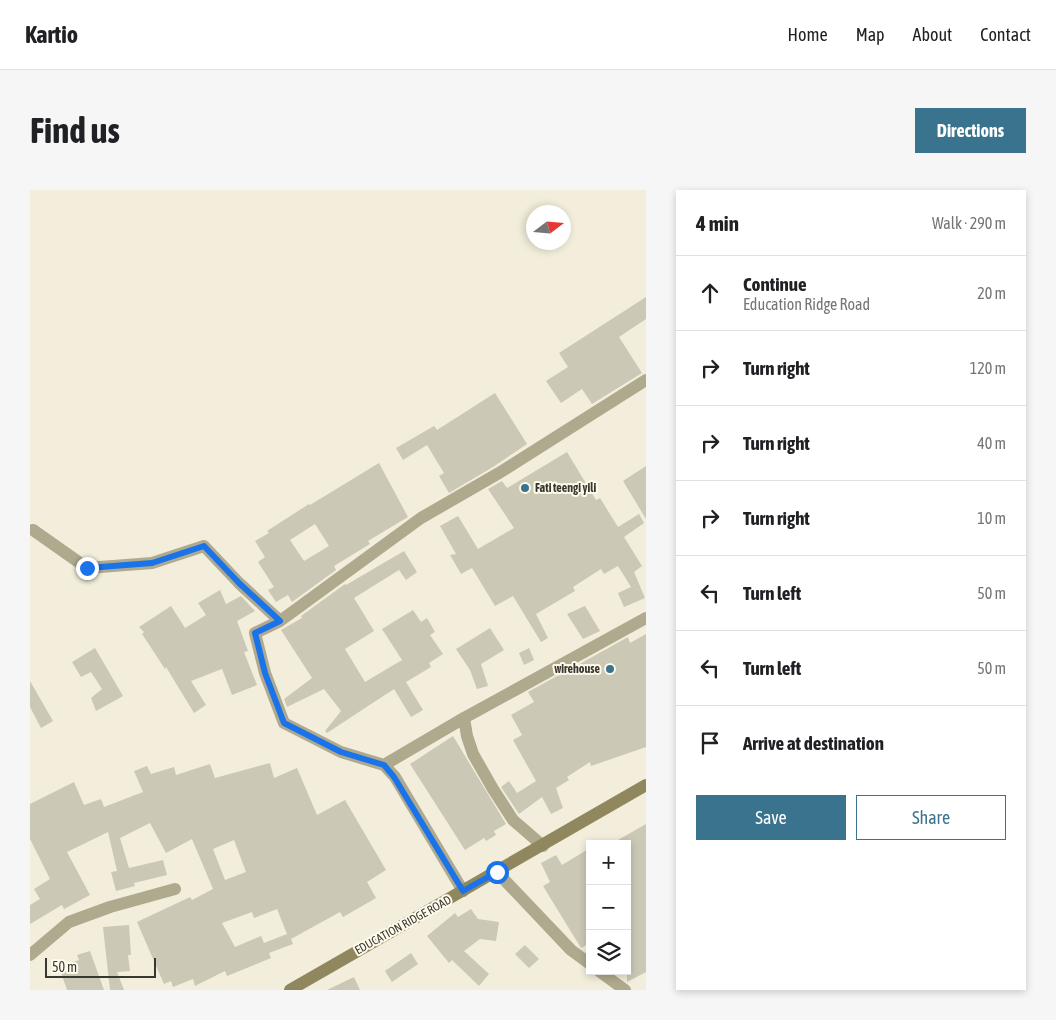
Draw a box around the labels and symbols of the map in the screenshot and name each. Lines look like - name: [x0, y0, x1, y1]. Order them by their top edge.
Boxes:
- north arrow: [526, 205, 571, 250]
- place label: Fati teengi yili: [535, 481, 596, 495]
- marker: Fati teengi yili: [519, 482, 531, 494]
- route end: [76, 557, 99, 580]
- place label: wirehouse: [554, 662, 601, 676]
- marker: wirehouse: [604, 663, 616, 675]
- route start: [486, 861, 509, 884]
- street label: EDUCATION RIDGE ROAD: [352, 893, 454, 957]
- scale bar: [45, 955, 156, 978]

